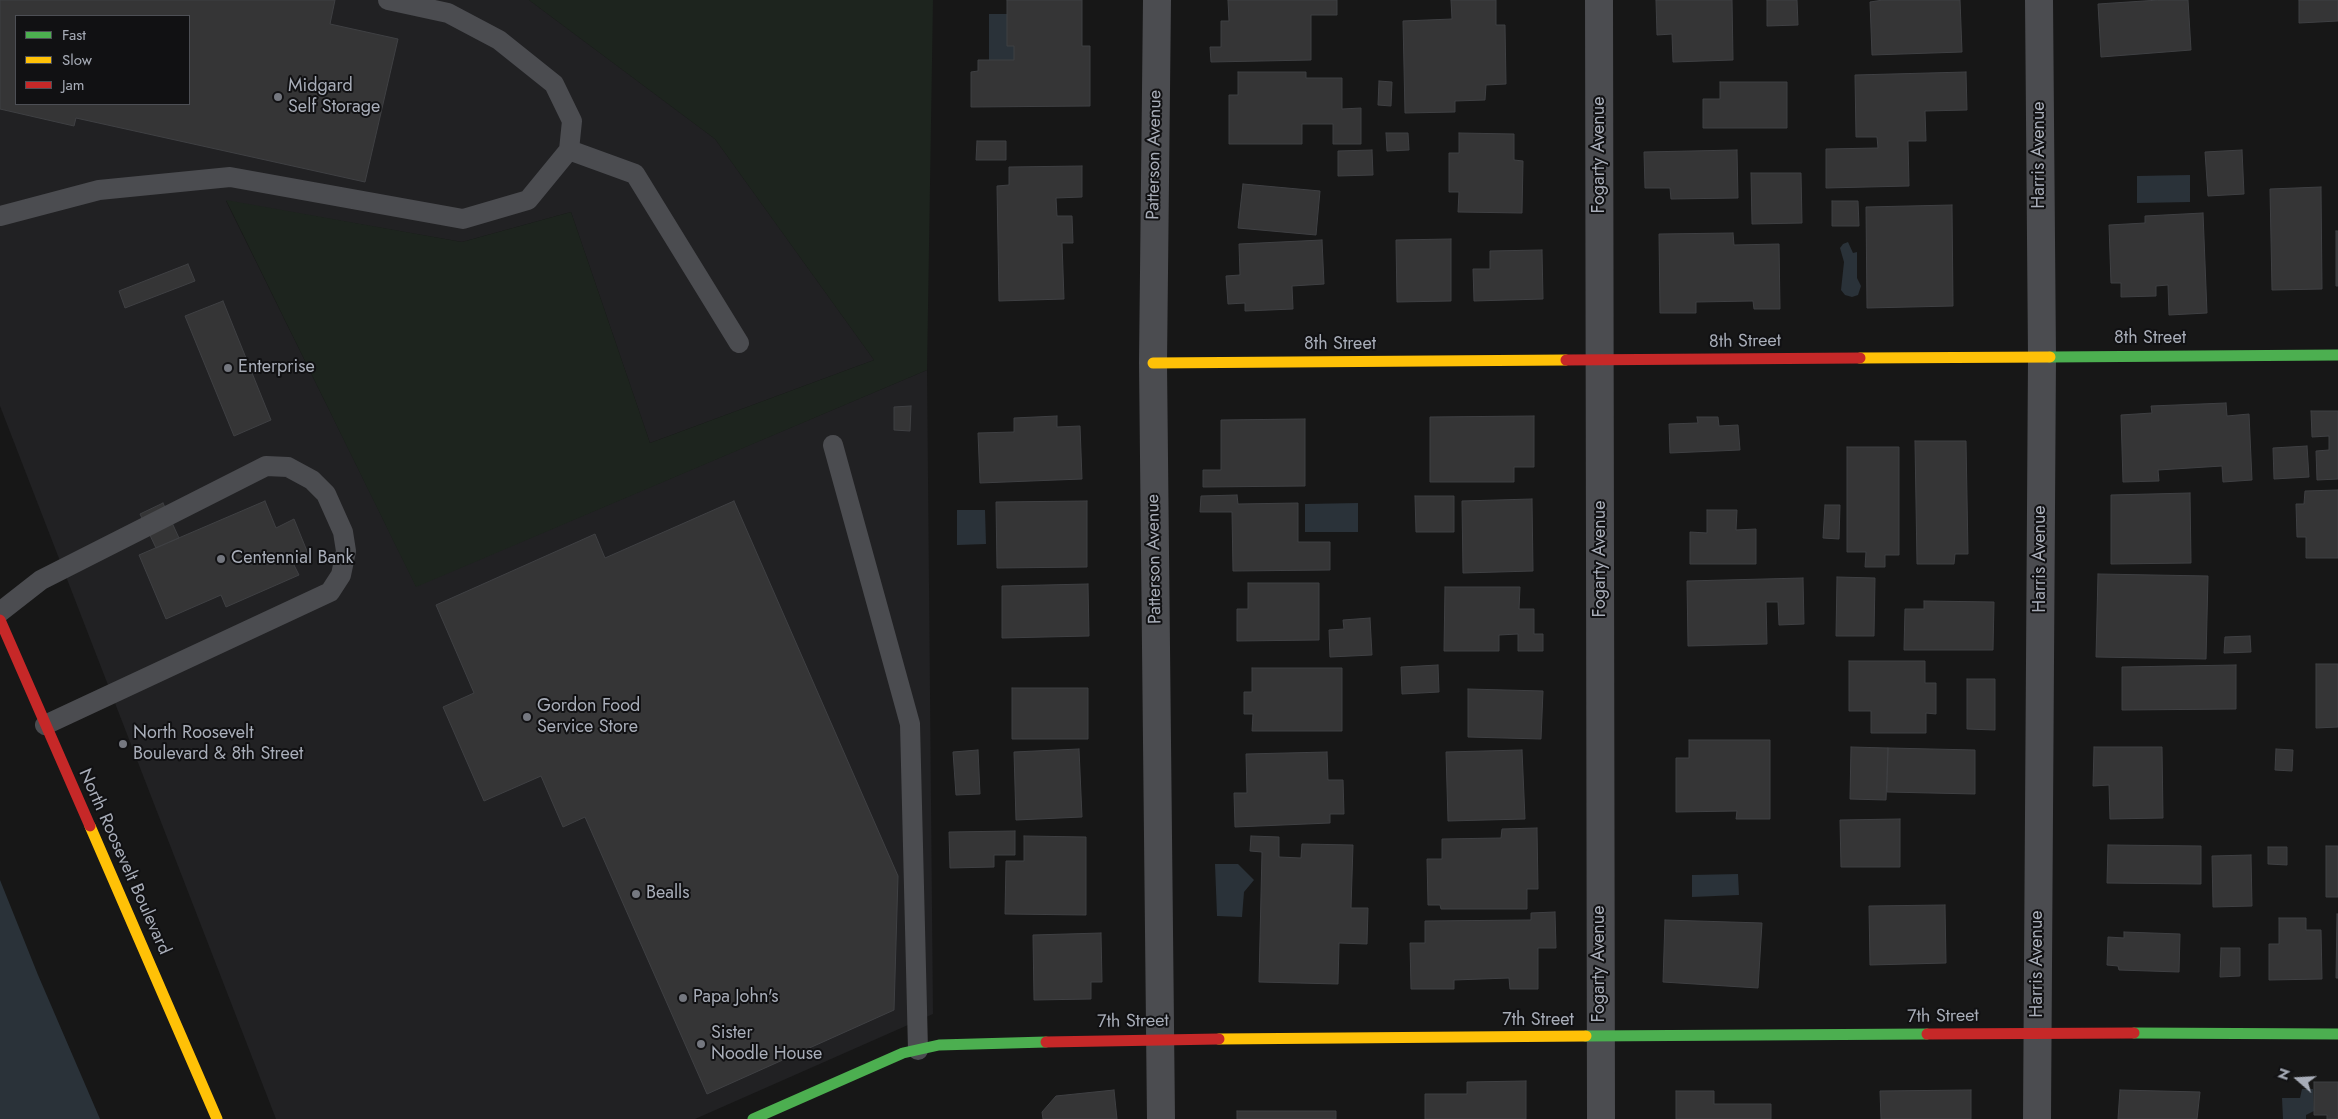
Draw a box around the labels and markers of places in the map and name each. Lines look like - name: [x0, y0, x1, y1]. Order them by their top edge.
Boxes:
- place label: Midgard Self Storage: [288, 76, 380, 118]
- marker: Midgard Self Storage: [272, 91, 284, 103]
- place label: Enterprise: [238, 357, 315, 379]
- marker: Enterprise: [222, 362, 234, 374]
- place label: Centennial Bank: [231, 548, 353, 570]
- marker: Centennial Bank: [215, 553, 227, 565]
- place label: Gordon Food Service Store: [537, 696, 640, 739]
- marker: Gordon Food Service Store: [521, 711, 533, 723]
- place label: North Roosevelt Boulevard & 8th Street: [133, 723, 303, 766]
- marker: North Roosevelt Boulevard & 8th Street: [117, 738, 129, 750]
- place label: Bealls: [646, 883, 690, 905]
- marker: Bealls: [630, 888, 642, 900]
- place label: Papa John's: [693, 987, 778, 1009]
- marker: Papa John's: [677, 992, 689, 1004]
- place label: Sister Noodle House: [711, 1023, 822, 1066]
- marker: Sister Noodle House: [695, 1038, 707, 1050]

